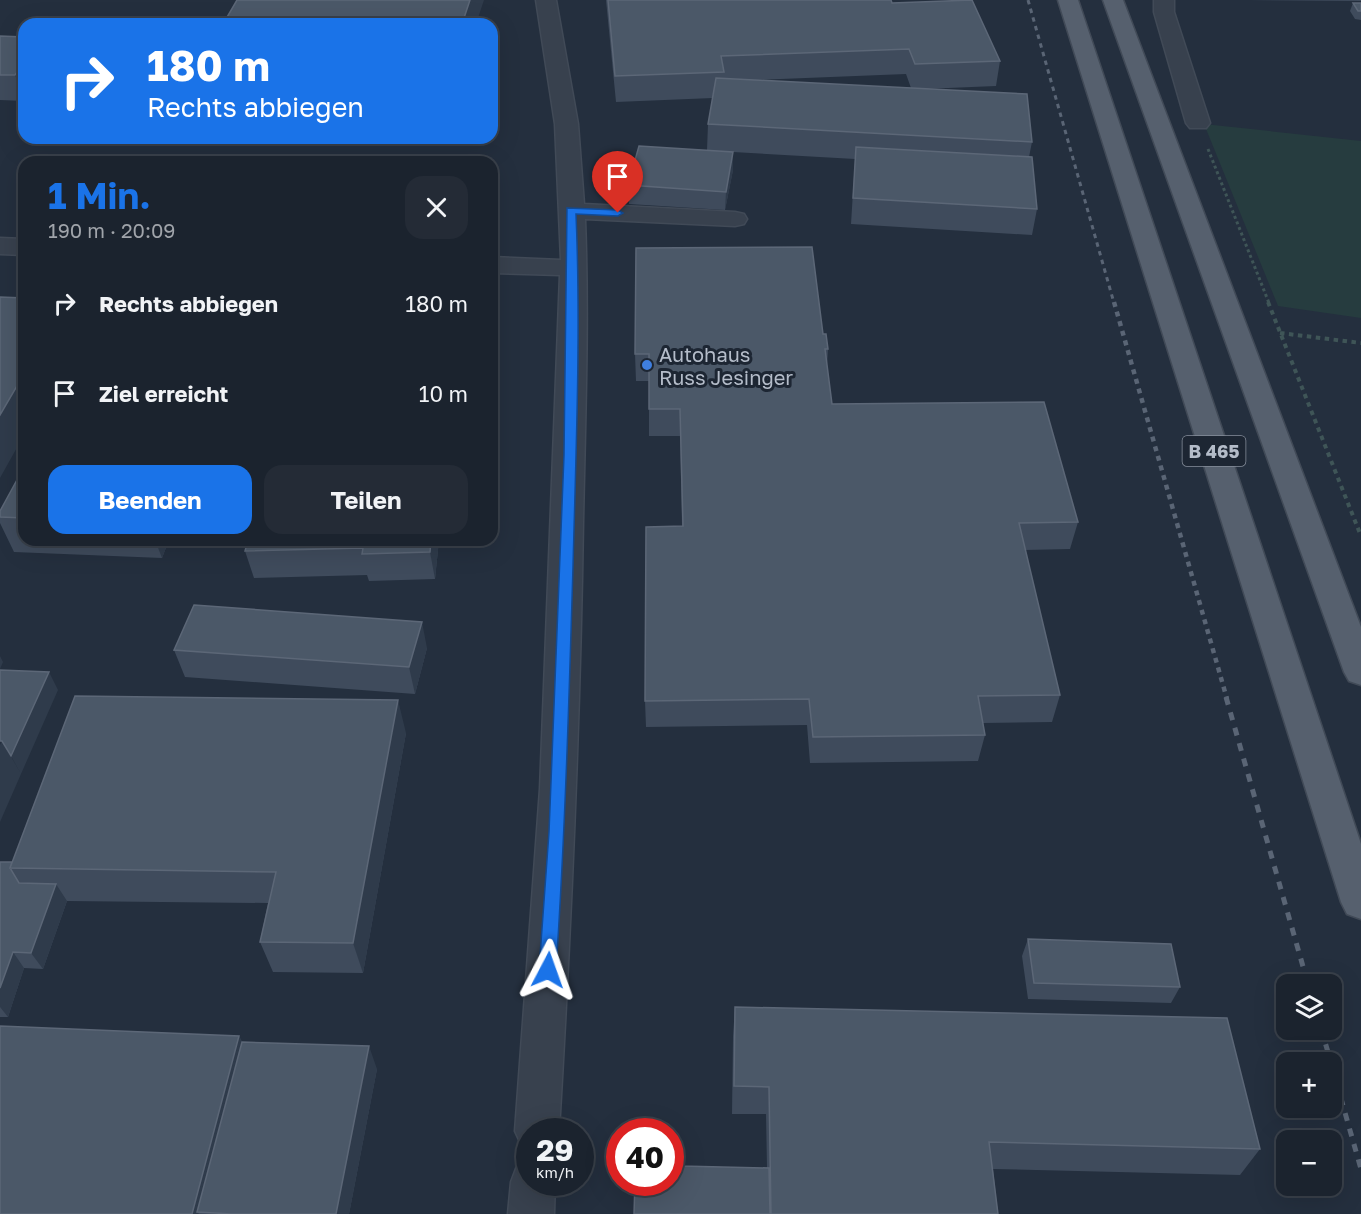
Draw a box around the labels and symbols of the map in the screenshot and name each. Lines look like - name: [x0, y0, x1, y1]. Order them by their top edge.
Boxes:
- pin: [592, 151, 643, 213]
- place label: Autohaus Russ Jesinger: [659, 342, 793, 389]
- marker: Autohaus Russ Jesinger: [640, 358, 654, 372]
- road number: B 465: [1182, 436, 1246, 466]
- position arrow: [516, 938, 580, 1002]
- speed limit sign: 40: [606, 1118, 684, 1196]

